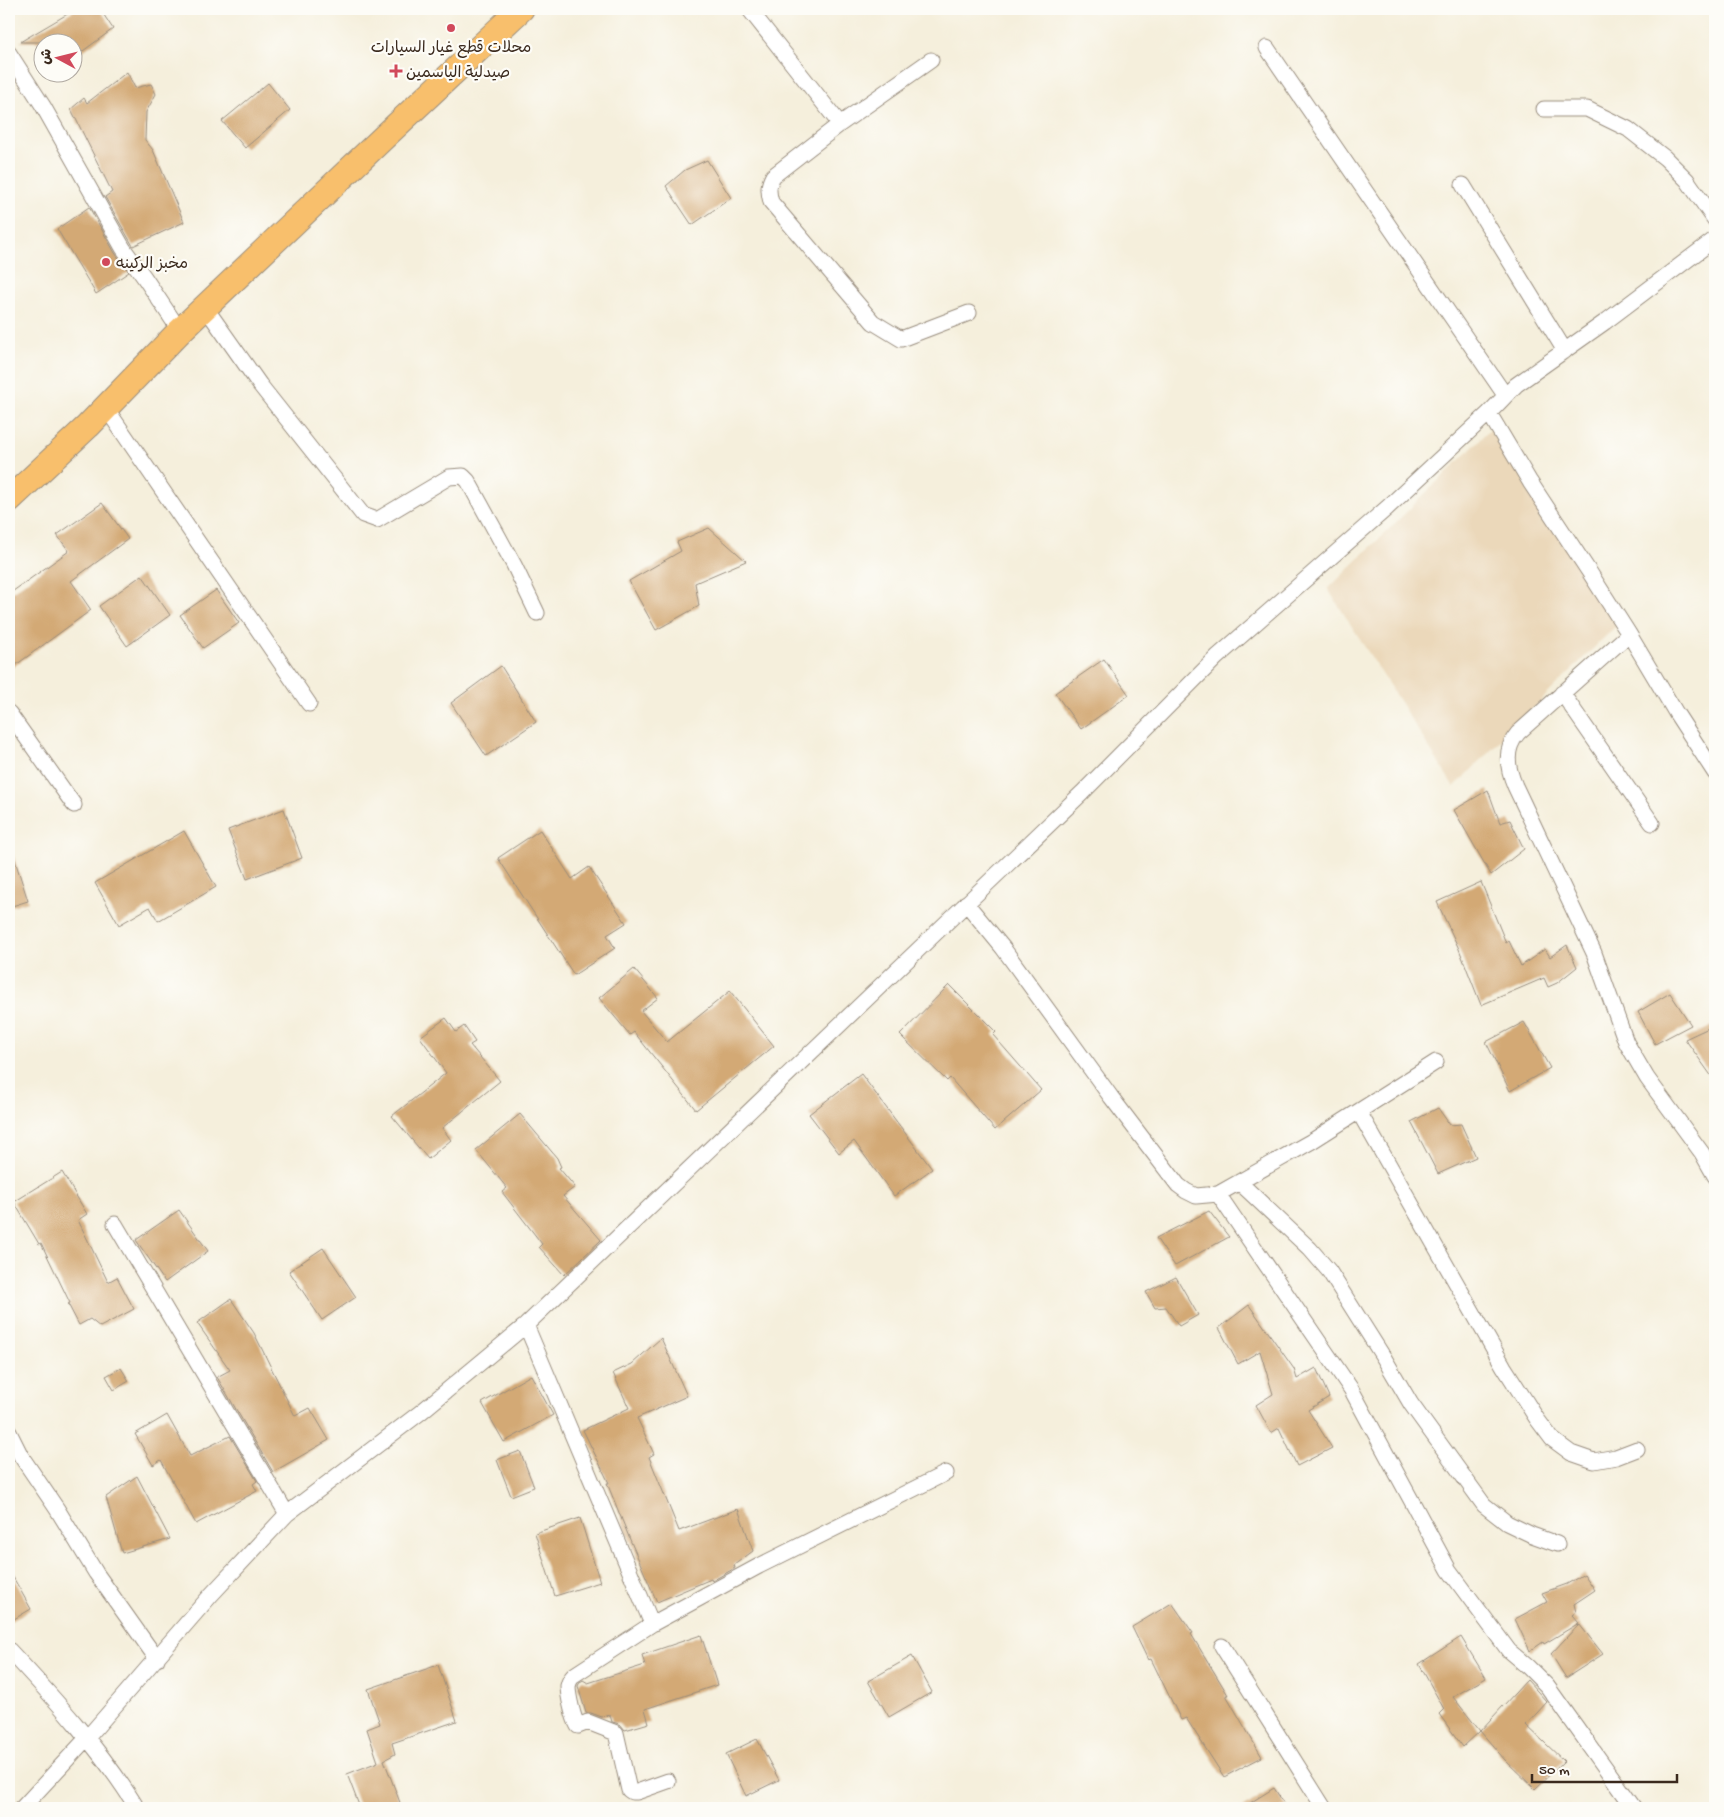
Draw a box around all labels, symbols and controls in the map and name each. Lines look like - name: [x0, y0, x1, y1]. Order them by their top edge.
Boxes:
- marker: محلات قطع غيار السيارات: [445, 22, 457, 34]
- north arrow: [32, 32, 82, 82]
- place label: محلات قطع غيار السيارات: [371, 40, 531, 59]
- text: ش: [38, 48, 57, 65]
- place label: صيدلية الياسمين: [406, 64, 510, 84]
- marker: صيدلية الياسمين: [390, 65, 402, 77]
- marker: مخبز الركينه: [100, 256, 112, 268]
- place label: مخبز الركينه: [116, 256, 188, 275]
- scale bar: [1532, 1752, 1676, 1784]
- text: 50 m: [1539, 1762, 1570, 1780]

